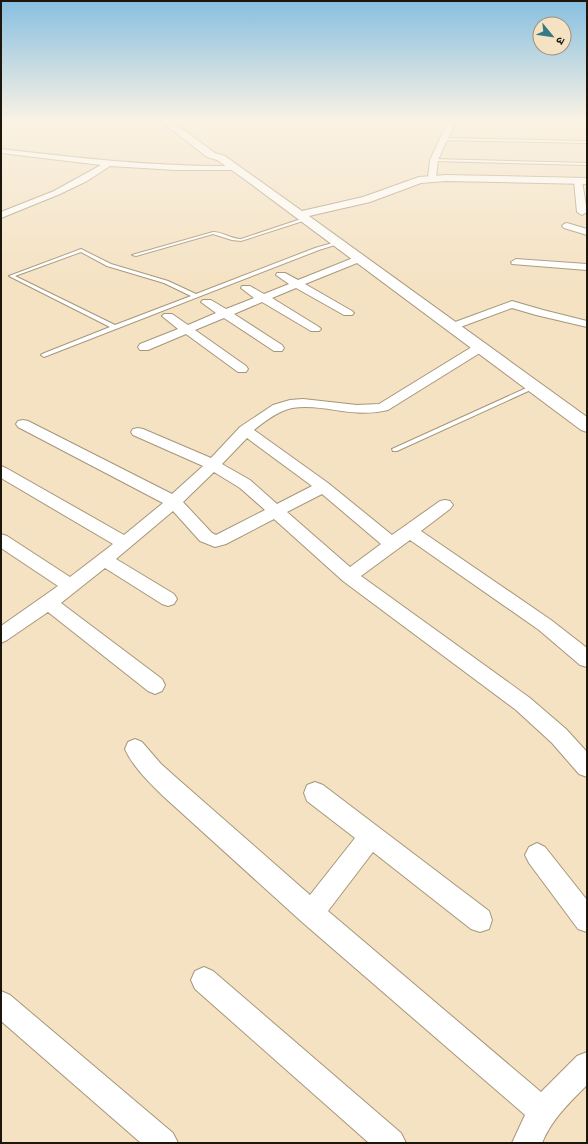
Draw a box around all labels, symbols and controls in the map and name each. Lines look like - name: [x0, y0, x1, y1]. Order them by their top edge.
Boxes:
- north arrow: [532, 16, 572, 56]
- text: उ: [553, 35, 569, 48]

